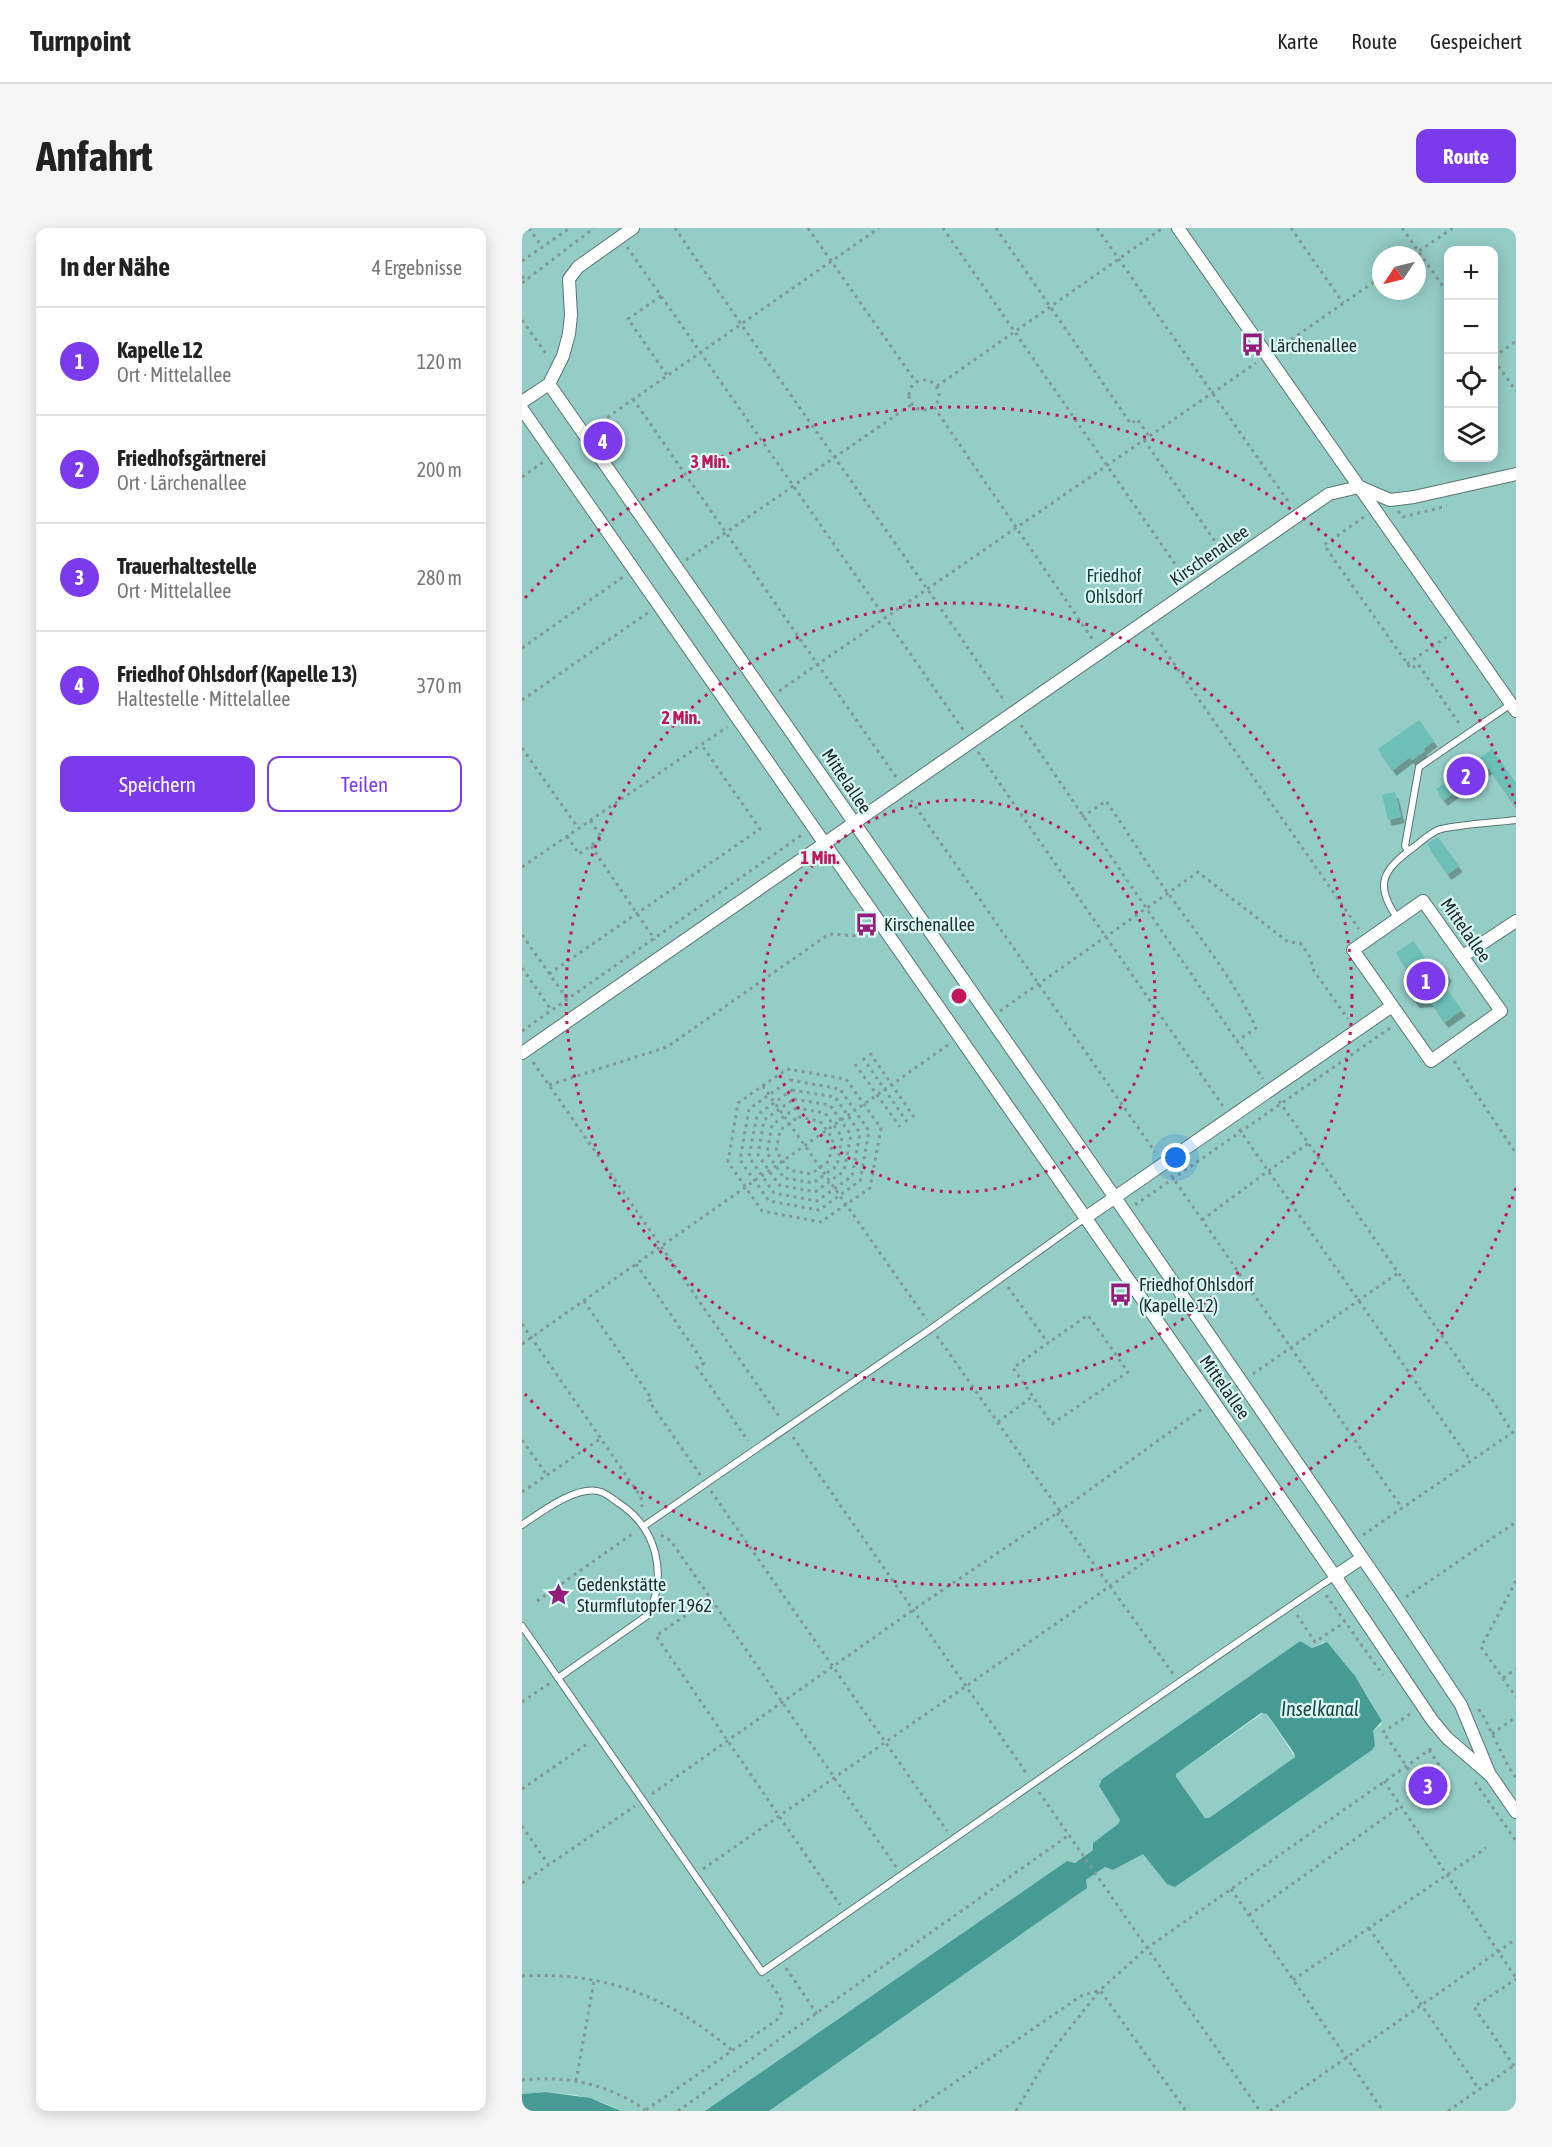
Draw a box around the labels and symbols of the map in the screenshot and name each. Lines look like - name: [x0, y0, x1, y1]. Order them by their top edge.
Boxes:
- north arrow: [1372, 246, 1426, 300]
- bus stop icon: Lärchenallee: [1239, 332, 1265, 358]
- place label: Lärchenallee: [1270, 335, 1357, 356]
- pin: 4: [584, 418, 622, 464]
- text: 3 Min.: [690, 451, 730, 472]
- street label: Kirschenallee: [1166, 520, 1252, 590]
- park label: Friedhof Ohlsdorf: [1085, 565, 1143, 607]
- text: 2 Min.: [661, 707, 701, 728]
- street label: Mittelallee: [818, 745, 876, 817]
- pin: 2: [1446, 754, 1486, 798]
- text: 1 Min.: [800, 847, 840, 868]
- street label: Mittelallee: [1436, 894, 1496, 966]
- bus stop icon: Kirschenallee: [853, 911, 879, 937]
- place label: Kirschenallee: [884, 914, 975, 935]
- pin: 1: [1406, 958, 1446, 1004]
- centre of rings: [949, 986, 969, 1006]
- your location: [1161, 1143, 1190, 1172]
- place label: Friedhof Ohlsdorf (Kapelle 12): [1139, 1274, 1254, 1316]
- bus stop icon: Friedhof Ohlsdorf (Kapelle 12): [1108, 1281, 1134, 1307]
- street label: Mittelallee: [1195, 1351, 1255, 1423]
- place label: Gedenkstätte Sturmflutopfer 1962: [577, 1574, 712, 1616]
- place icon: Gedenkstätte Sturmflutopfer 1962: [546, 1581, 572, 1607]
- water label: Inselkanal: [1281, 1697, 1359, 1720]
- pin: 3: [1408, 1764, 1448, 1808]

